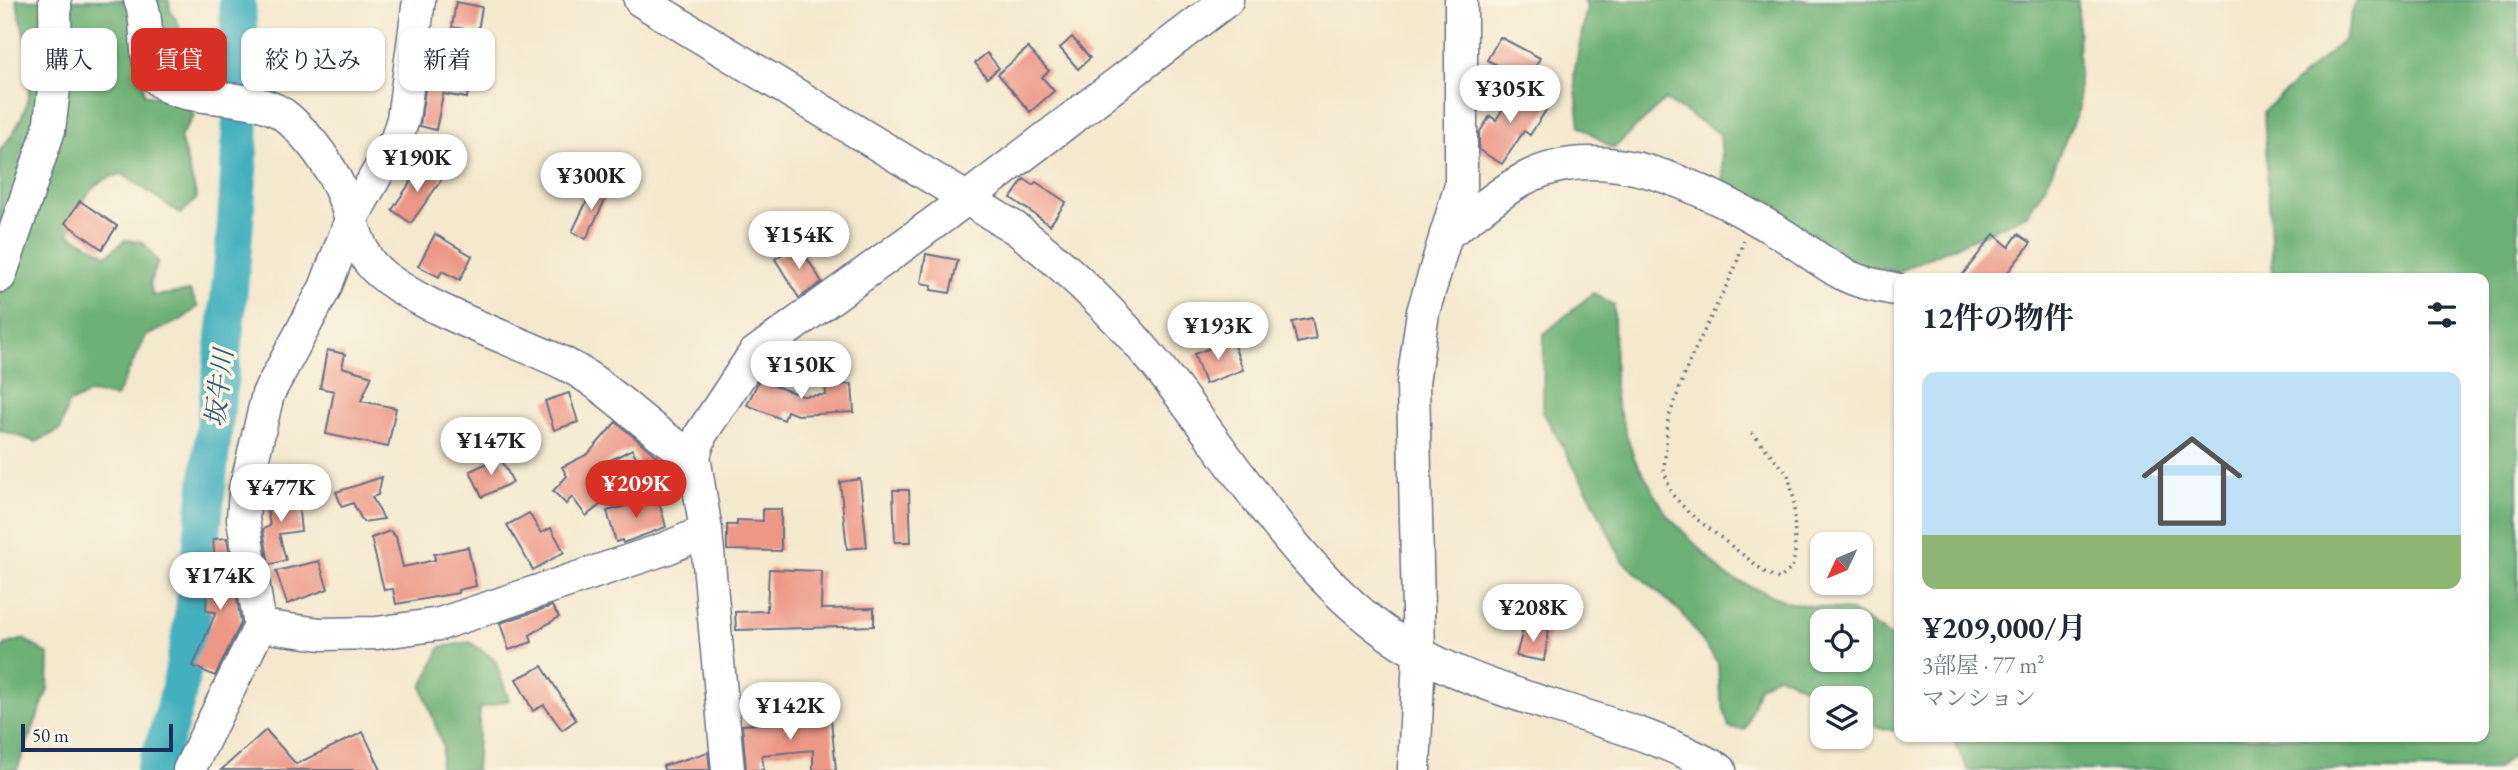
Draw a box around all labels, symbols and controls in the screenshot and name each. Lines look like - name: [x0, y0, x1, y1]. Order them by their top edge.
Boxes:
- chip: 購入: [21, 28, 117, 91]
- chip: 賃貸: [131, 28, 227, 91]
- chip: 絞り込み: [241, 28, 385, 91]
- chip: 新着: [399, 28, 495, 91]
- pin: ¥305K: [1461, 66, 1559, 125]
- text: ¥305K: [1475, 73, 1545, 103]
- pin: ¥190K: [368, 134, 466, 194]
- text: ¥190K: [382, 142, 452, 172]
- pin: ¥300K: [542, 152, 640, 212]
- text: ¥300K: [556, 160, 626, 190]
- pin: ¥154K: [750, 212, 848, 271]
- text: ¥154K: [764, 219, 834, 249]
- icon: filters: [2423, 296, 2461, 334]
- text: 12件の物件: [1922, 298, 2074, 337]
- pin: ¥193K: [1169, 302, 1267, 362]
- text: ¥193K: [1183, 310, 1253, 340]
- pin: ¥150K: [752, 342, 850, 401]
- water label: 坂牛川: [197, 344, 241, 429]
- text: ¥150K: [766, 349, 836, 379]
- pin: ¥147K: [442, 418, 540, 477]
- icon: home: [2129, 418, 2255, 544]
- text: ¥147K: [456, 425, 526, 455]
- pin: ¥209K: [587, 461, 685, 520]
- pin: ¥477K: [232, 464, 330, 524]
- text: ¥209K: [601, 468, 671, 498]
- text: ¥477K: [246, 472, 316, 502]
- north arrow: [1810, 532, 1872, 595]
- map controls: [1810, 532, 1873, 749]
- pin: ¥174K: [171, 552, 269, 612]
- text: ¥174K: [185, 560, 255, 590]
- pin: ¥208K: [1484, 584, 1582, 644]
- text: ¥208K: [1498, 592, 1568, 622]
- text: ¥209,000/月: [1922, 608, 2086, 647]
- button: locate: [1810, 609, 1873, 672]
- text: 3部屋 · 77 m²: [1922, 650, 2044, 680]
- pin: ¥142K: [741, 682, 839, 742]
- text: マンション: [1922, 683, 2036, 713]
- button: layers: [1810, 686, 1873, 749]
- text: ¥142K: [755, 690, 825, 720]
- scale bar: [21, 721, 173, 753]
- text: 50 m: [32, 723, 69, 748]

